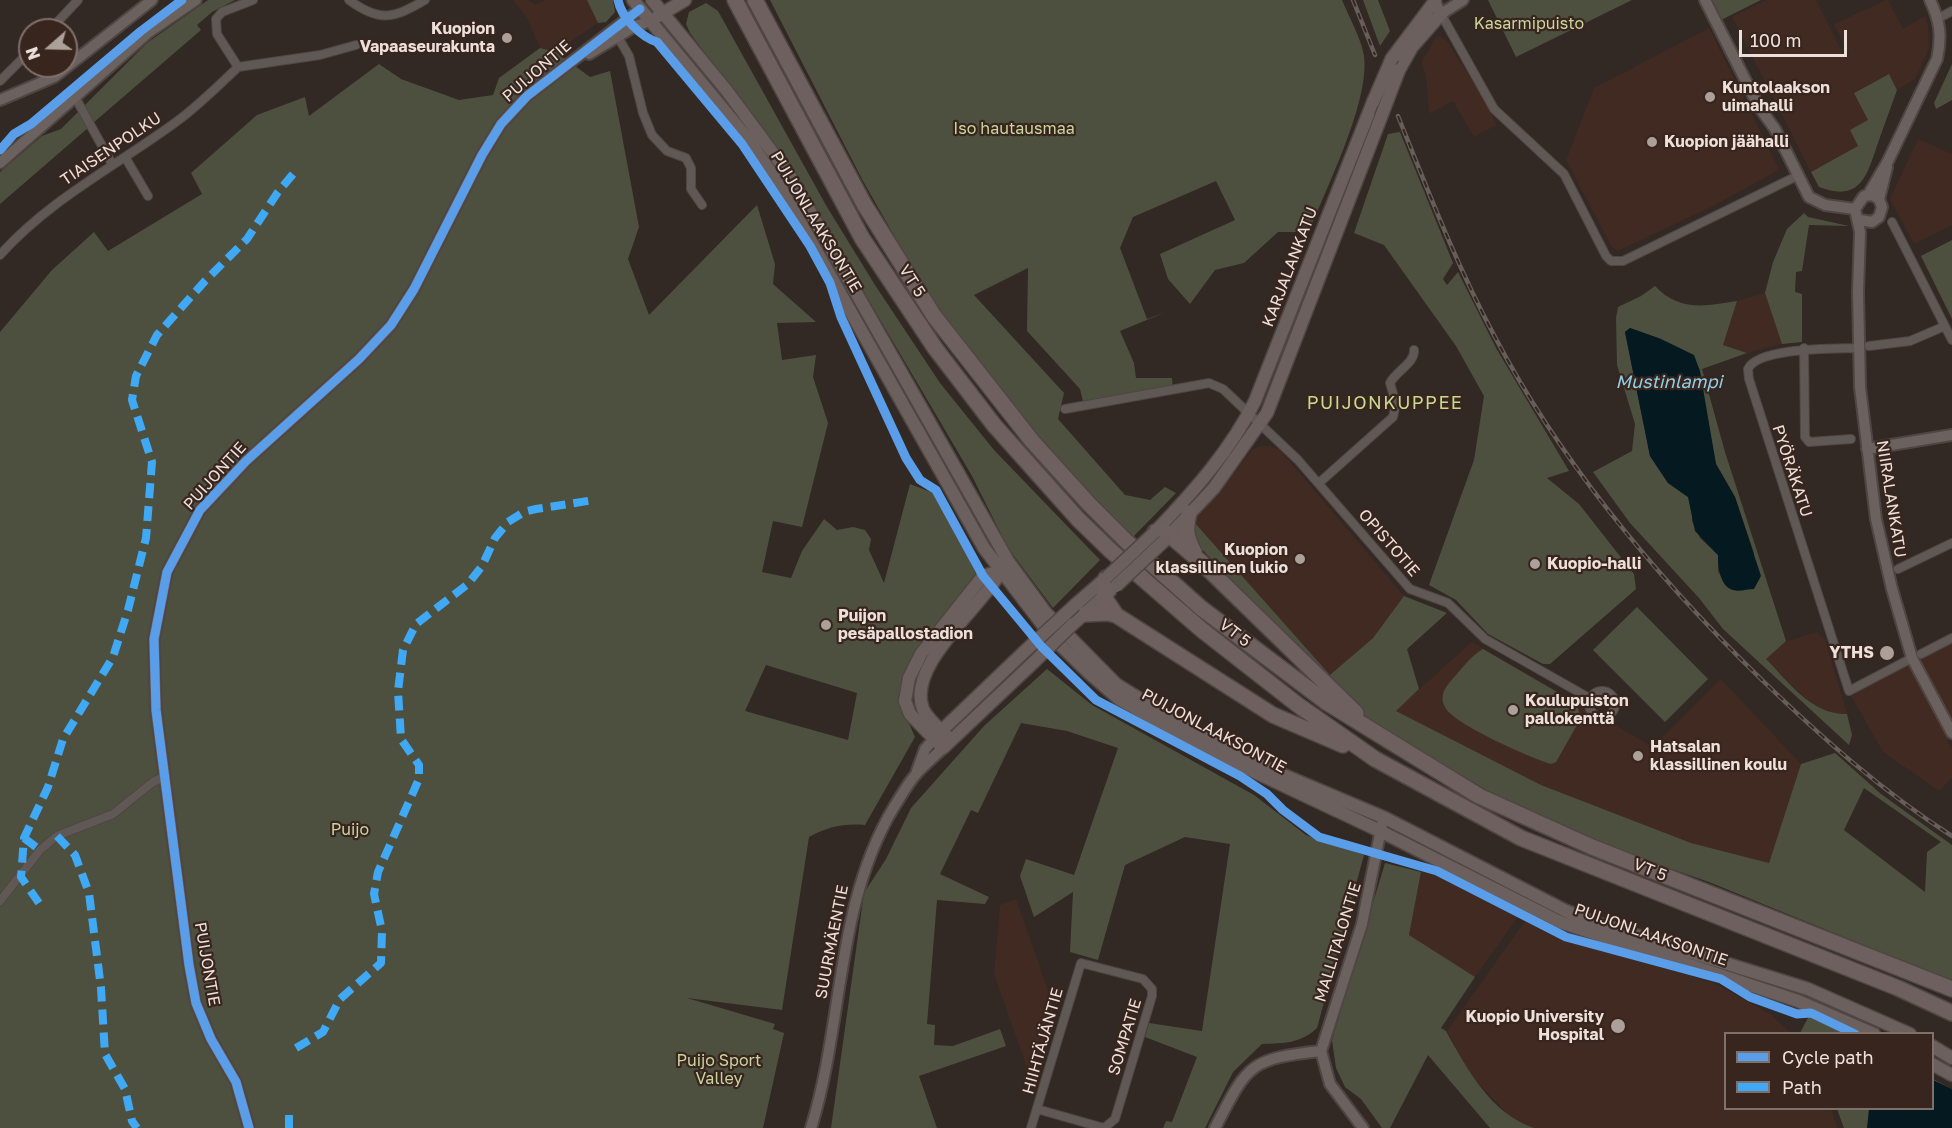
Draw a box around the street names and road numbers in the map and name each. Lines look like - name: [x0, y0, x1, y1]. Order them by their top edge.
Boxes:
- street label: PUIJONTIE: [499, 36, 575, 106]
- street label: TIAISENPOLKU: [57, 108, 165, 190]
- street label: PUIJONLAAKSONTIE: [766, 148, 866, 296]
- street label: KARJALANKATU: [1258, 204, 1322, 330]
- street label: VT 5: [895, 261, 929, 301]
- street label: PYÖRÄKATU: [1768, 422, 1816, 520]
- street label: PUIJONTIE: [180, 438, 250, 514]
- street label: NIIRALANKATU: [1872, 439, 1910, 559]
- street label: OPISTOTIE: [1354, 505, 1424, 581]
- street label: VT 5: [1216, 615, 1254, 651]
- street label: PUIJONLAAKSONTIE: [1138, 685, 1290, 777]
- street label: VT 5: [1630, 855, 1670, 885]
- street label: MALLITALONTIE: [1311, 880, 1365, 1004]
- street label: SUURMÄENTIE: [812, 883, 852, 1001]
- street label: PUIJONLAAKSONTIE: [1572, 900, 1730, 970]
- street label: PUIJONTIE: [190, 921, 224, 1007]
- street label: HIIHTÄJÄNTIE: [1019, 986, 1067, 1096]
- street label: SOMPATIE: [1104, 996, 1146, 1078]

